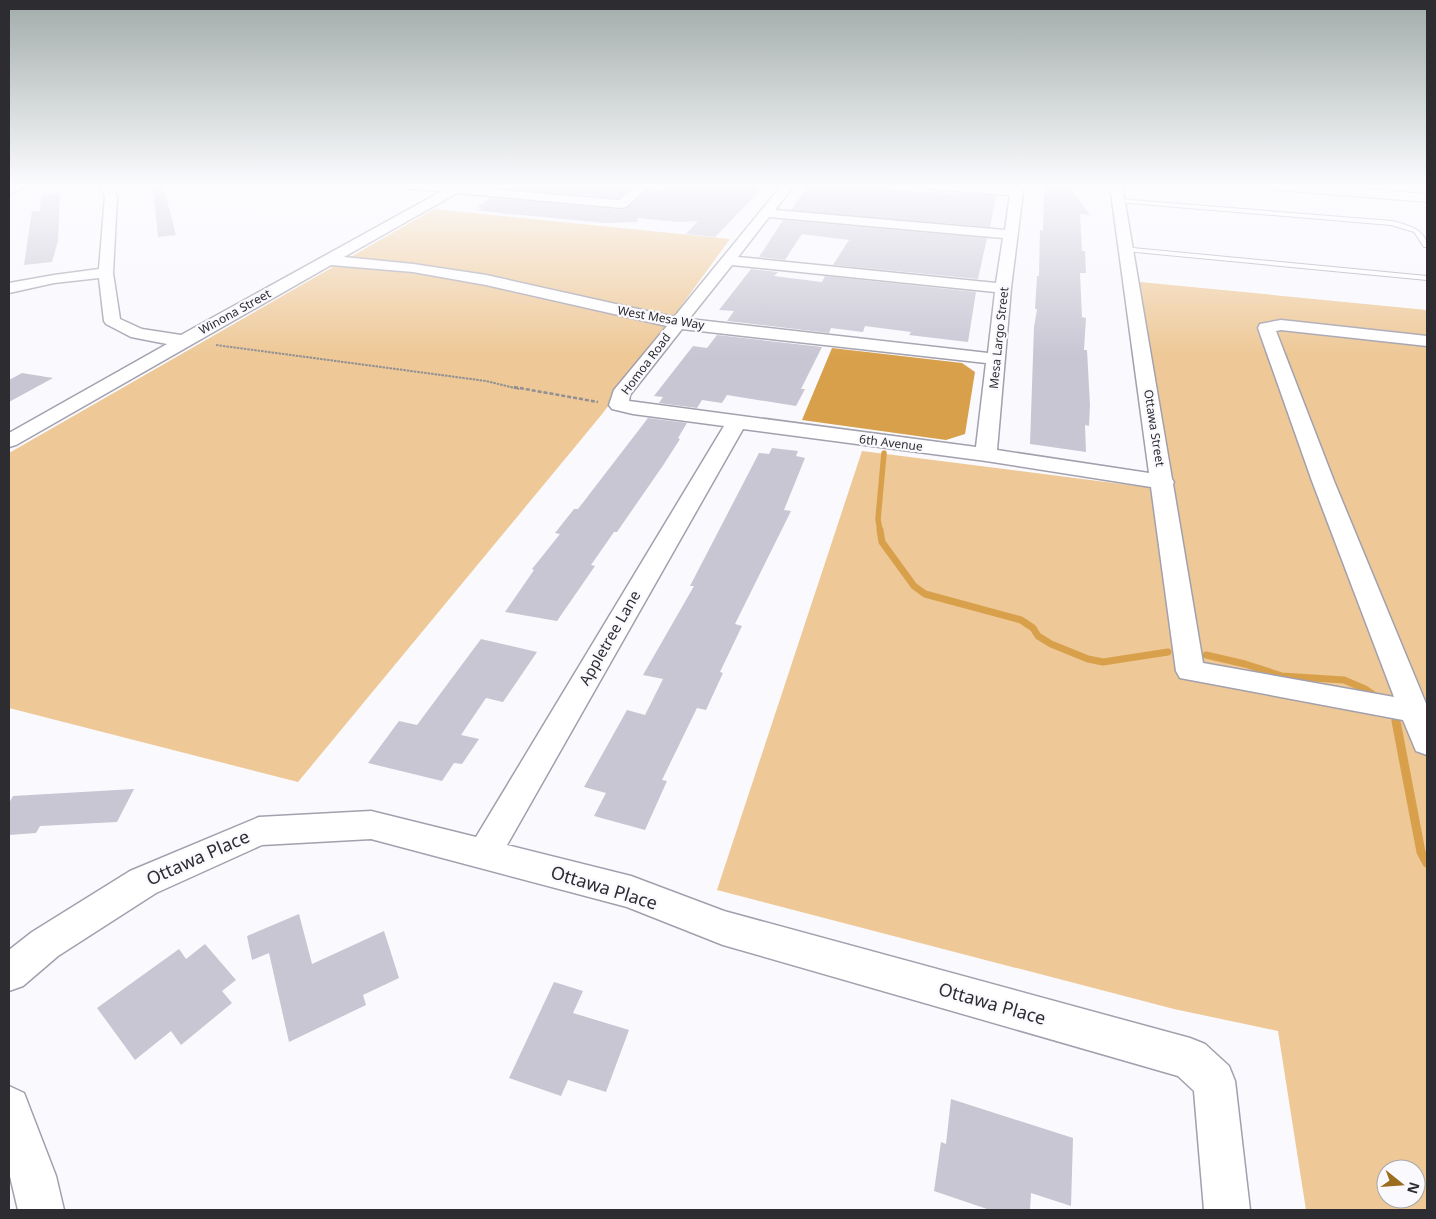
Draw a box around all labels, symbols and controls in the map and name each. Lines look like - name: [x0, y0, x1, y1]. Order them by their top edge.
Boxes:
- street label: Winona Street: [196, 284, 274, 338]
- street label: Mesa Largo Street: [985, 285, 1012, 390]
- street label: West Mesa Way: [616, 302, 707, 334]
- street label: Homoa Road: [617, 329, 674, 398]
- street label: Ottawa Street: [1140, 388, 1169, 468]
- street label: 6th Avenue: [858, 430, 924, 455]
- street label: Appletree Lane: [574, 586, 644, 689]
- street label: Ottawa Place: [142, 824, 253, 891]
- street label: Ottawa Place: [548, 859, 661, 915]
- street label: Ottawa Place: [936, 976, 1049, 1030]
- north arrow: [1376, 1159, 1426, 1209]
- text: N: [1403, 1180, 1425, 1196]

